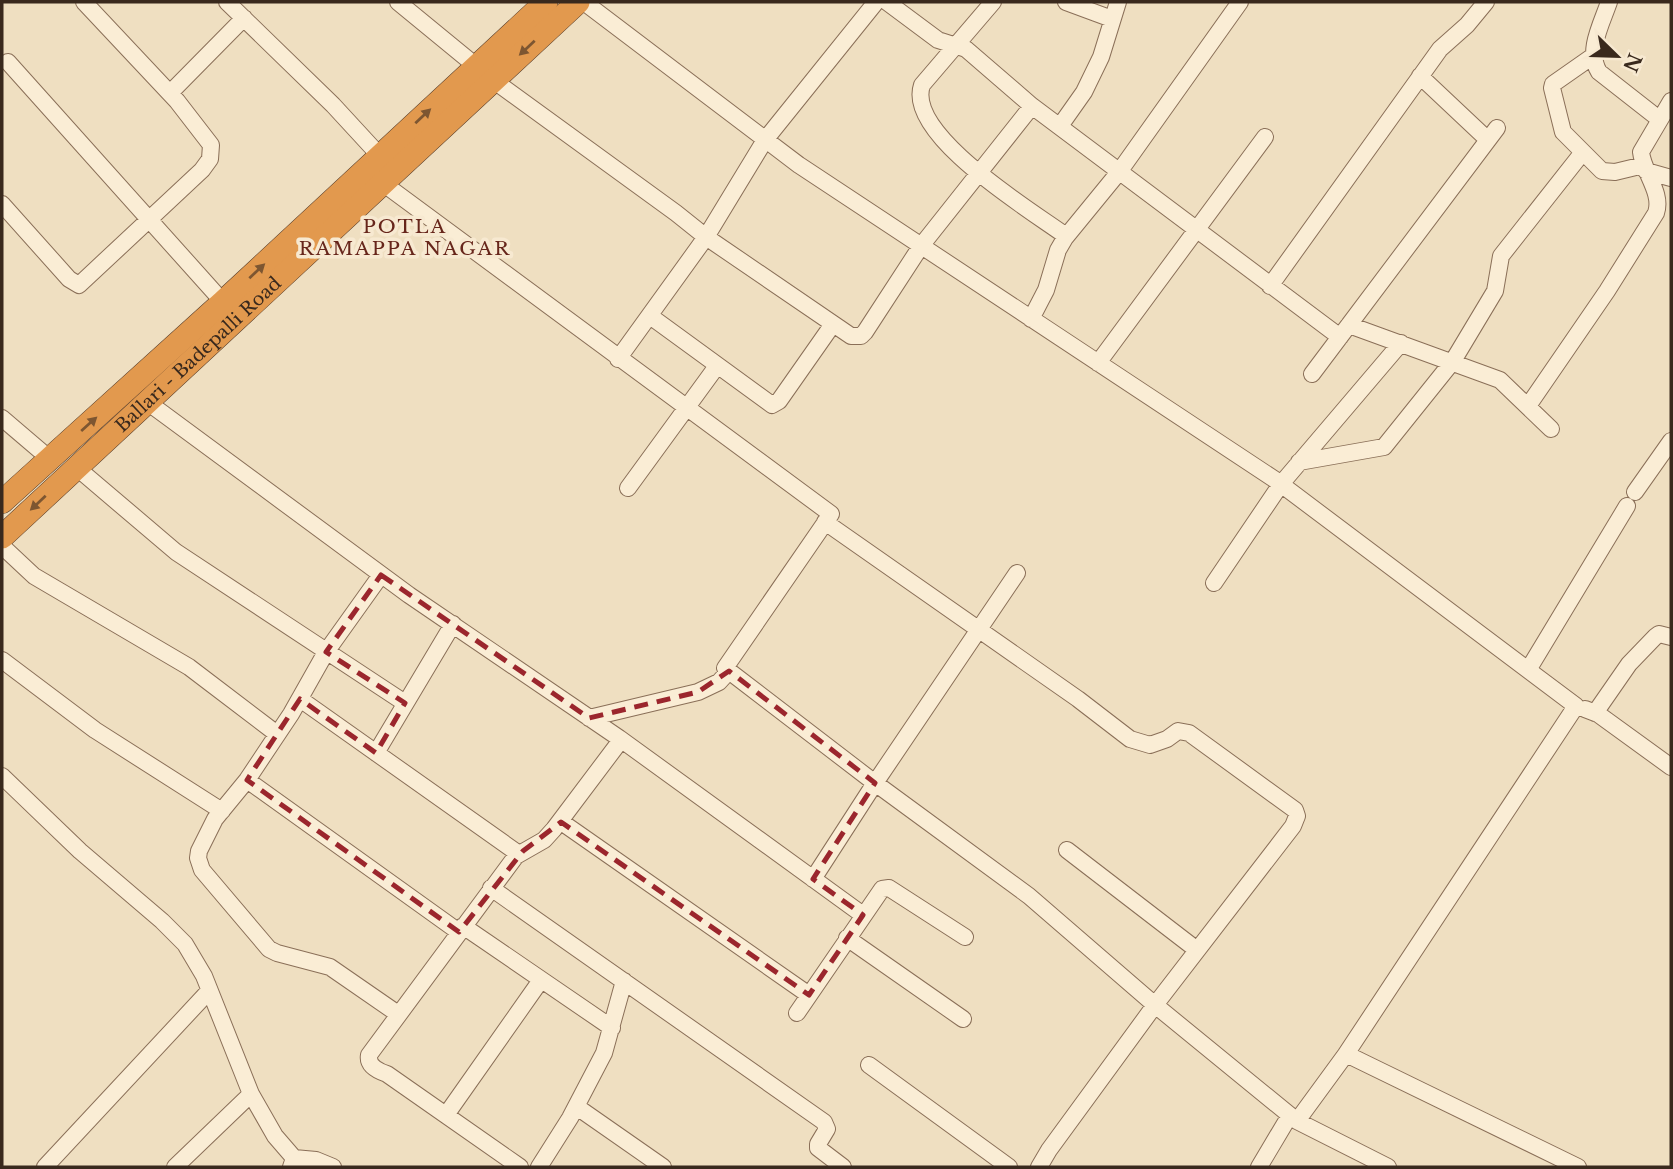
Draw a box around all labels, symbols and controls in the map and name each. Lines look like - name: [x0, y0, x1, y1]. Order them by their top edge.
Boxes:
- north arrow: [1582, 21, 1652, 91]
- one-way arrow: [518, 40, 536, 56]
- text: N: [1618, 50, 1646, 75]
- one-way arrow: [414, 108, 431, 124]
- district label: POTLA RAMAPPA NAGAR: [299, 215, 511, 260]
- one-way arrow: [248, 263, 265, 279]
- street label: Ballari - Badepalli Road: [111, 272, 286, 437]
- one-way arrow: [80, 416, 98, 432]
- one-way arrow: [29, 495, 47, 511]

